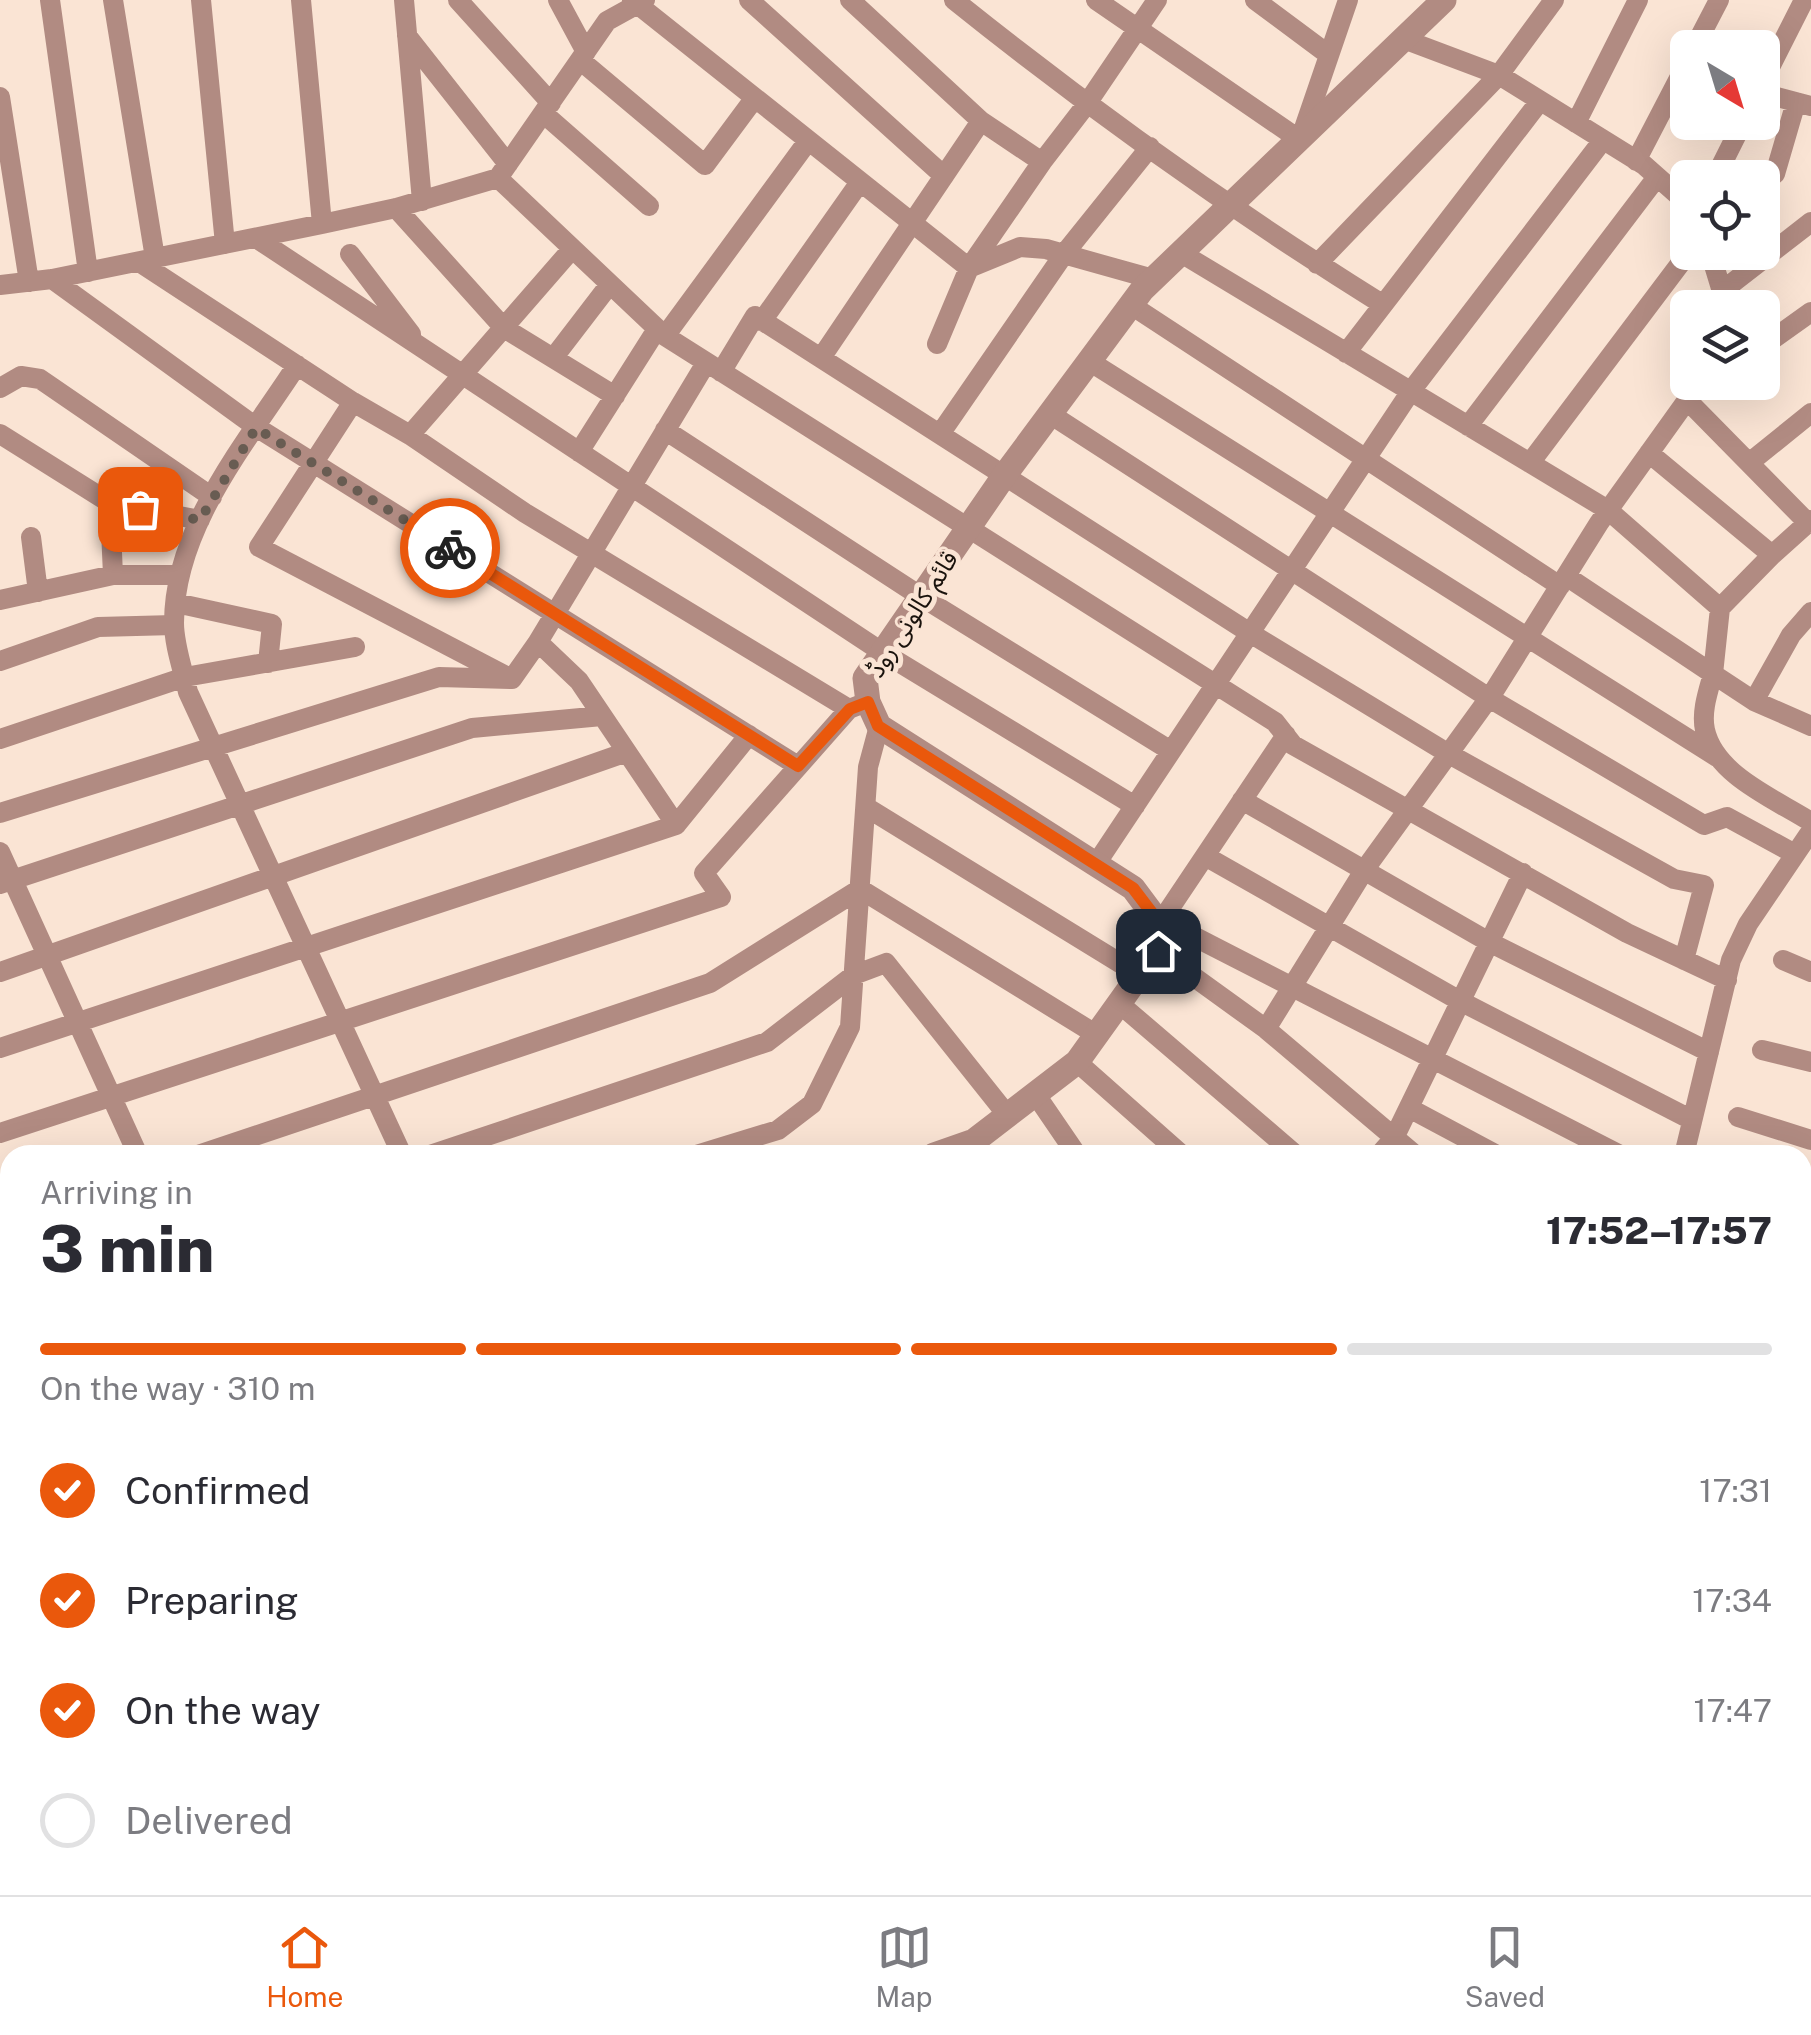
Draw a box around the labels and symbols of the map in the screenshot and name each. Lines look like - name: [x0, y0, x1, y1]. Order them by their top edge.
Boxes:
- north arrow: [1670, 30, 1780, 140]
- pin: [98, 467, 183, 552]
- courier: [400, 498, 500, 598]
- street label: قائم کالونی روڈ: [860, 545, 968, 686]
- pin: [1116, 909, 1201, 994]

